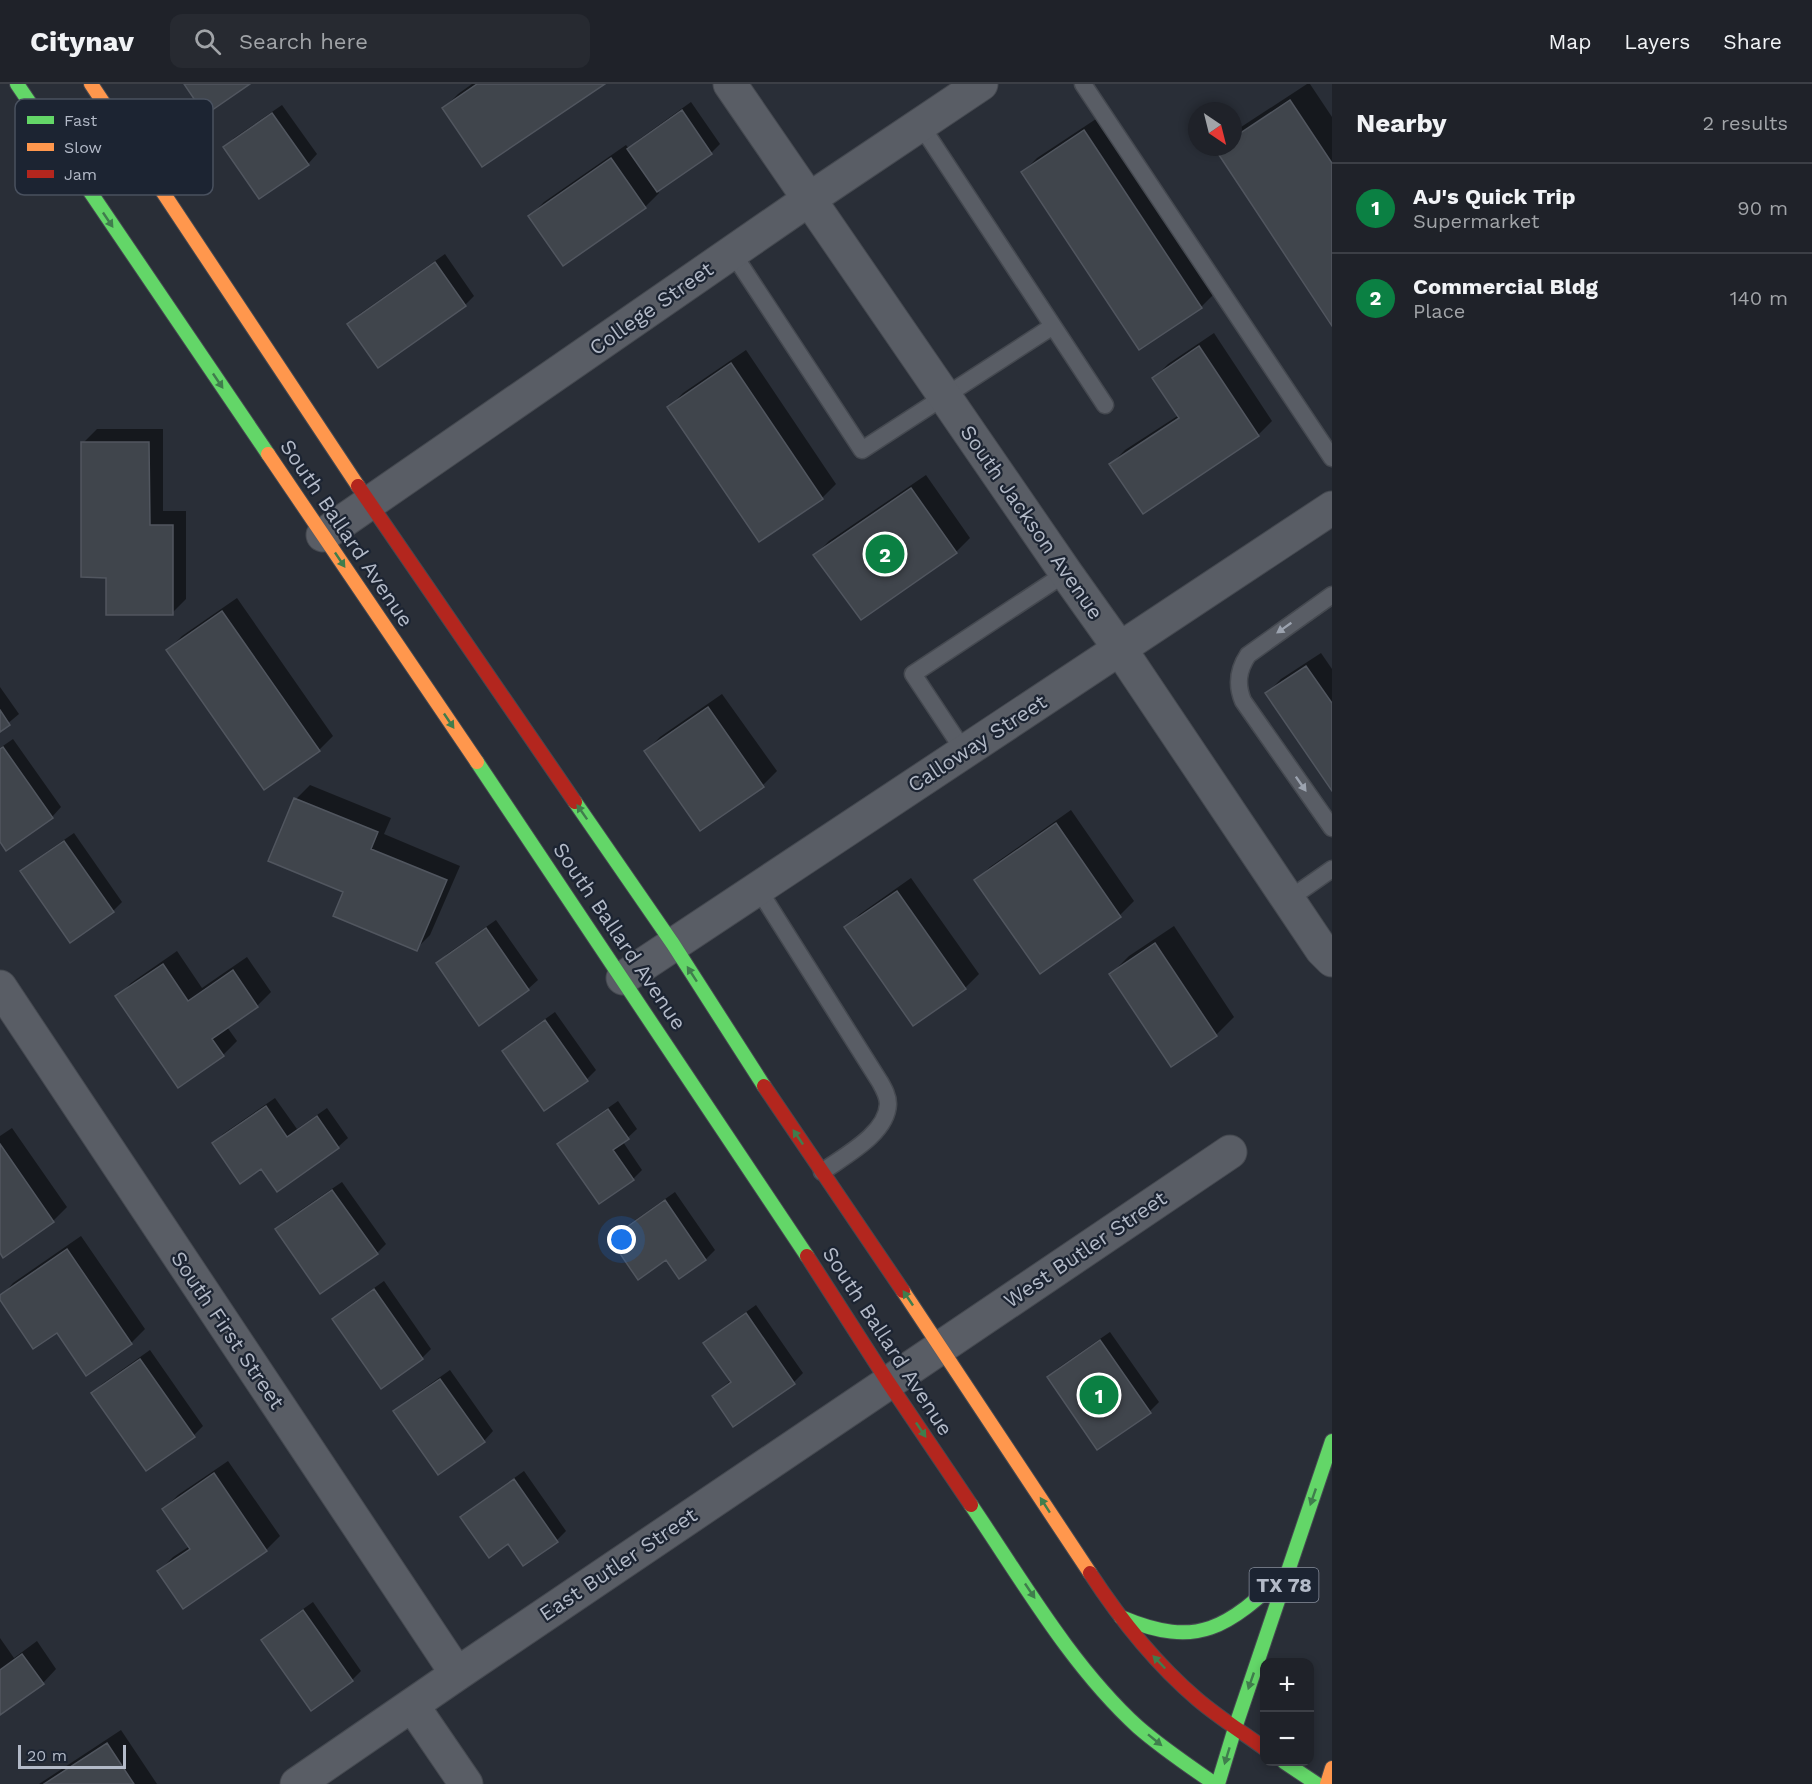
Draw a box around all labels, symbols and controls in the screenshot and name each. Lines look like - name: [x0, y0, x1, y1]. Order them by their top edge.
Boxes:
- search box: [170, 14, 590, 68]
- text: Citynav: [30, 25, 134, 58]
- icon: search: [191, 25, 224, 58]
- text: Search here: [239, 29, 368, 54]
- text: Map: [1548, 29, 1591, 54]
- text: Layers: [1624, 29, 1690, 54]
- text: Share: [1723, 29, 1782, 54]
- legend: [15, 99, 213, 195]
- north arrow: [1188, 102, 1242, 156]
- text: Nearby: [1356, 108, 1447, 138]
- text: Fast: [64, 111, 97, 130]
- text: 2 results: [1703, 111, 1788, 135]
- text: Slow: [64, 138, 102, 157]
- text: Jam: [64, 165, 97, 184]
- text: AJ's Quick Trip: [1413, 184, 1576, 209]
- text: 1: [1371, 196, 1380, 220]
- text: 90 m: [1737, 196, 1788, 220]
- text: Supermarket: [1413, 209, 1539, 233]
- one-way arrow: [103, 211, 114, 228]
- street label: College Street: [584, 256, 718, 360]
- text: Commercial Bldg: [1413, 274, 1598, 299]
- text: 2: [1370, 286, 1381, 310]
- text: 140 m: [1730, 286, 1788, 310]
- text: Place: [1413, 299, 1465, 323]
- one-way arrow: [212, 373, 223, 389]
- street label: South Jackson Avenue: [955, 420, 1109, 624]
- street label: South Ballard Avenue: [275, 435, 419, 631]
- pin: 2: [866, 532, 904, 576]
- one-way arrow: [334, 551, 345, 568]
- one-way arrow: [1276, 622, 1292, 633]
- street label: Calloway Street: [903, 689, 1051, 797]
- one-way arrow: [443, 713, 454, 729]
- one-way arrow: [1295, 775, 1307, 791]
- one-way arrow: [576, 805, 588, 821]
- street label: South Ballard Avenue: [548, 838, 692, 1034]
- one-way arrow: [687, 966, 698, 982]
- one-way arrow: [792, 1130, 804, 1146]
- street label: West Butler Street: [999, 1185, 1171, 1313]
- your location: [607, 1225, 636, 1254]
- street label: South Ballard Avenue: [818, 1242, 958, 1440]
- street label: South First Street: [166, 1246, 290, 1414]
- one-way arrow: [902, 1291, 914, 1307]
- pin: 1: [1080, 1372, 1118, 1418]
- one-way arrow: [915, 1422, 926, 1438]
- one-way arrow: [1308, 1488, 1318, 1506]
- one-way arrow: [1040, 1497, 1051, 1513]
- street label: East Butler Street: [534, 1502, 702, 1626]
- road number: TX 78: [1250, 1568, 1318, 1602]
- one-way arrow: [1025, 1583, 1036, 1600]
- one-way arrow: [1152, 1655, 1166, 1670]
- map controls: [1260, 1658, 1314, 1766]
- button: +: [1260, 1658, 1314, 1712]
- one-way arrow: [1246, 1673, 1255, 1691]
- button: −: [1260, 1712, 1314, 1766]
- one-way arrow: [1147, 1733, 1162, 1746]
- scale bar: [18, 1742, 126, 1770]
- text: 20 m: [27, 1746, 67, 1765]
- one-way arrow: [1222, 1747, 1231, 1765]

